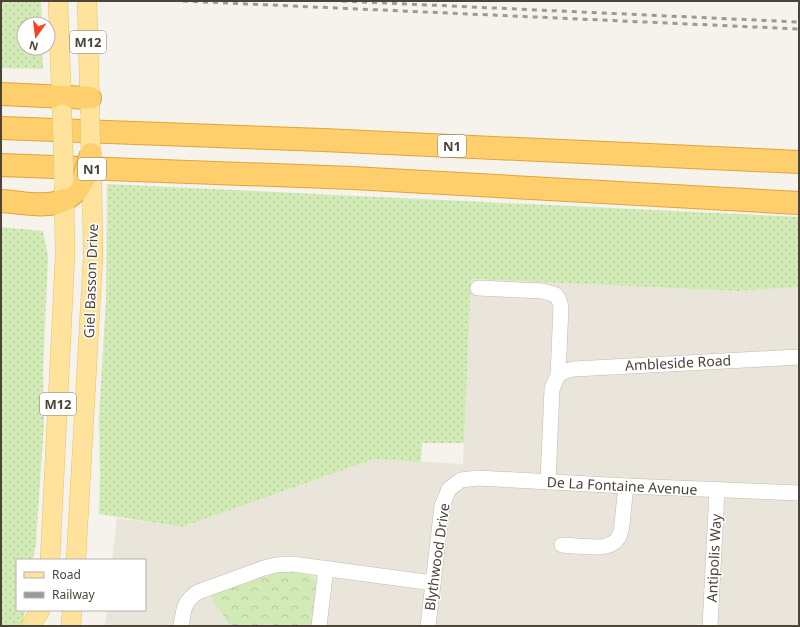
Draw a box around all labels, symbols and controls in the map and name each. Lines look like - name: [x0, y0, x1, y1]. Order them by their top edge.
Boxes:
- north arrow: [16, 16, 56, 56]
- road number: M12: [70, 31, 106, 53]
- text: N: [27, 38, 40, 55]
- road number: N1: [438, 135, 466, 157]
- road number: N1: [78, 158, 106, 180]
- street label: Giel Basson Drive: [79, 223, 102, 339]
- street label: Ambleside Road: [624, 350, 732, 375]
- road number: M12: [40, 393, 76, 415]
- street label: De La Fontaine Avenue: [546, 472, 698, 499]
- street label: Blythwood Drive: [420, 502, 453, 612]
- street label: Antipolis Way: [702, 512, 725, 603]
- legend: [16, 559, 146, 611]
- text: Road: [52, 566, 81, 583]
- text: Railway: [52, 586, 96, 603]

